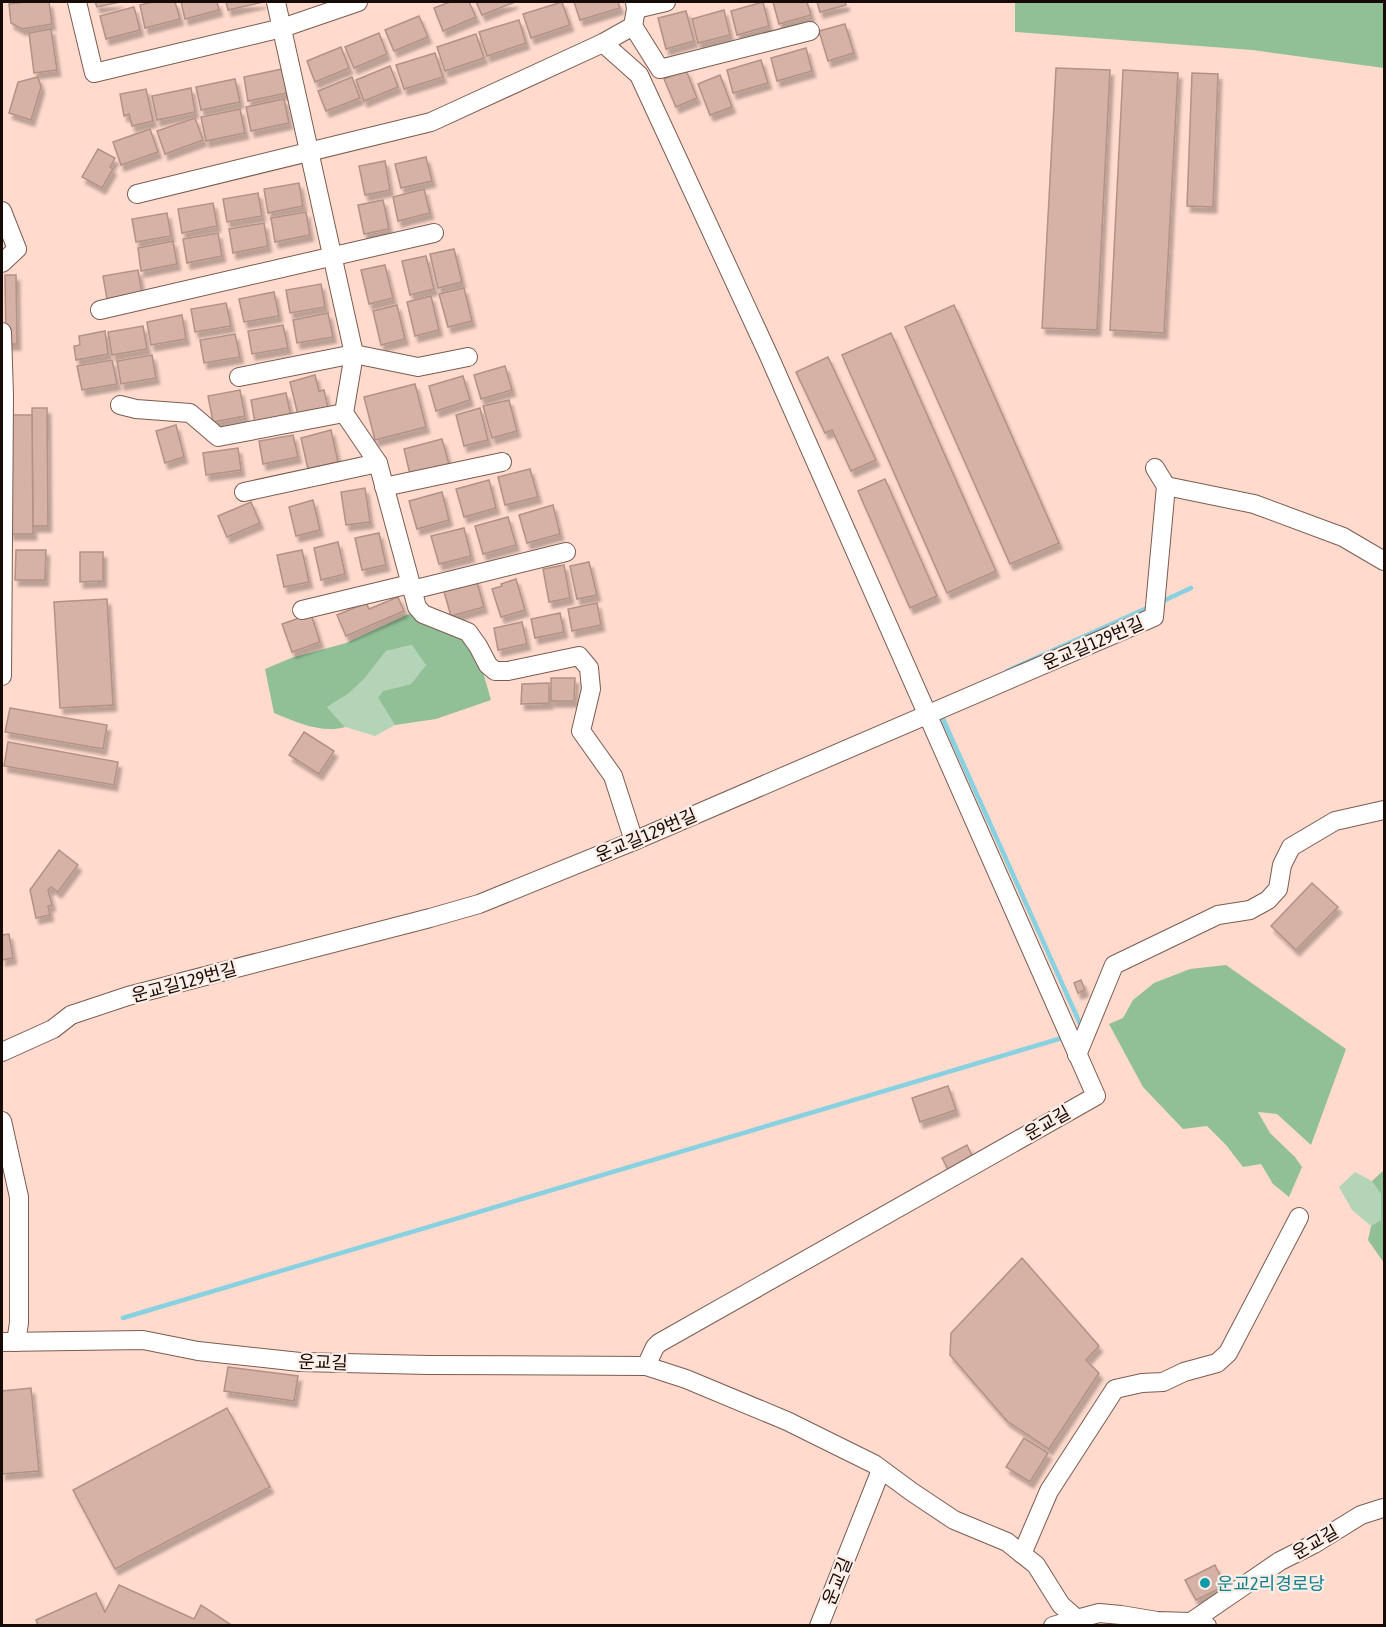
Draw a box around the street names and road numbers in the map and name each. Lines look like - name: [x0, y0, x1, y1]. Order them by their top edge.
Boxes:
- street label: 운교길129번길: [1039, 612, 1147, 674]
- street label: 운교길129번길: [592, 804, 700, 866]
- street label: 운교길129번길: [129, 958, 239, 1006]
- street label: 운교길: [1020, 1101, 1074, 1145]
- street label: 운교길: [298, 1351, 348, 1373]
- street label: 운교길: [1288, 1520, 1342, 1564]
- street label: 운교길: [818, 1554, 856, 1608]

